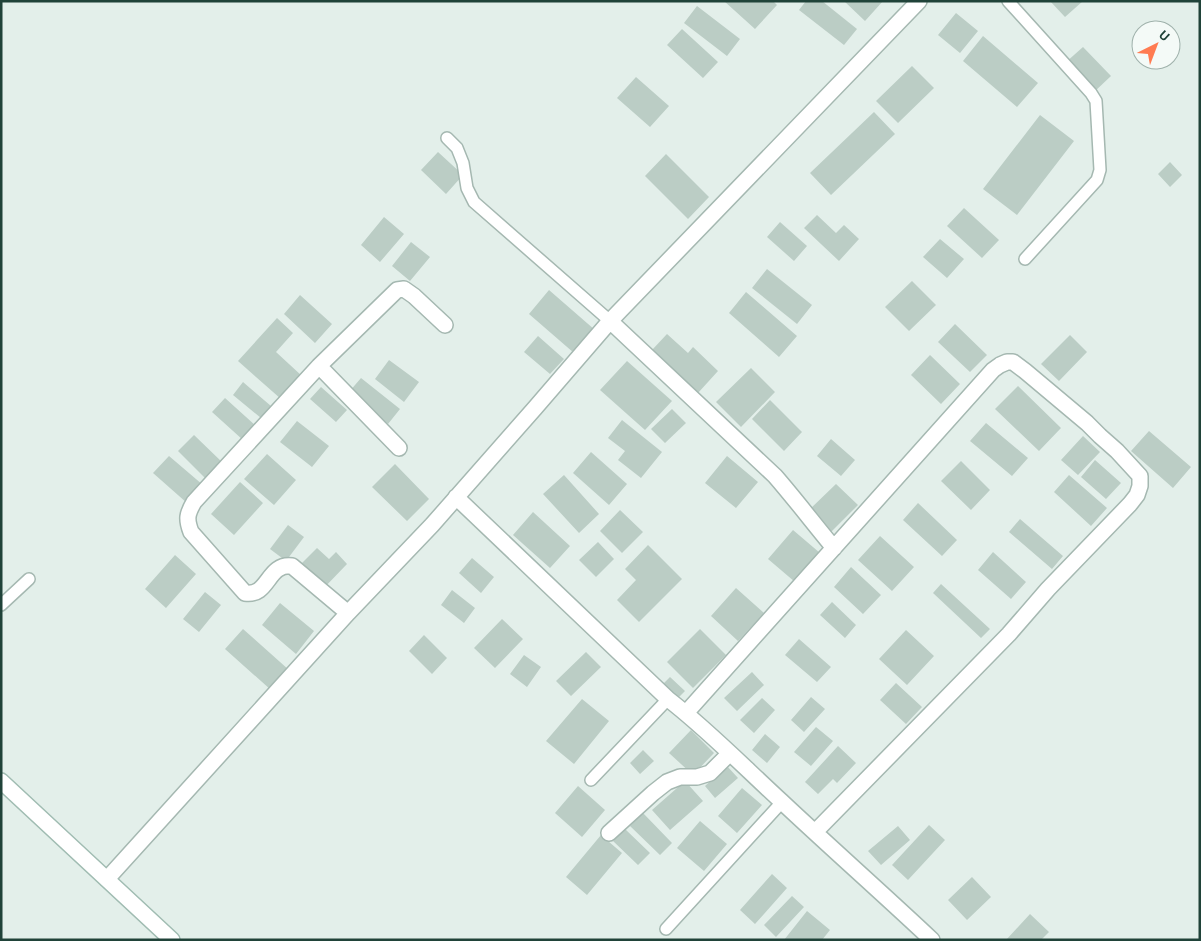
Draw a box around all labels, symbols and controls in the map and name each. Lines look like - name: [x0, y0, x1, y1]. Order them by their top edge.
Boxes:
- north arrow: [1131, 20, 1181, 70]
- text: U: [1156, 28, 1172, 44]

